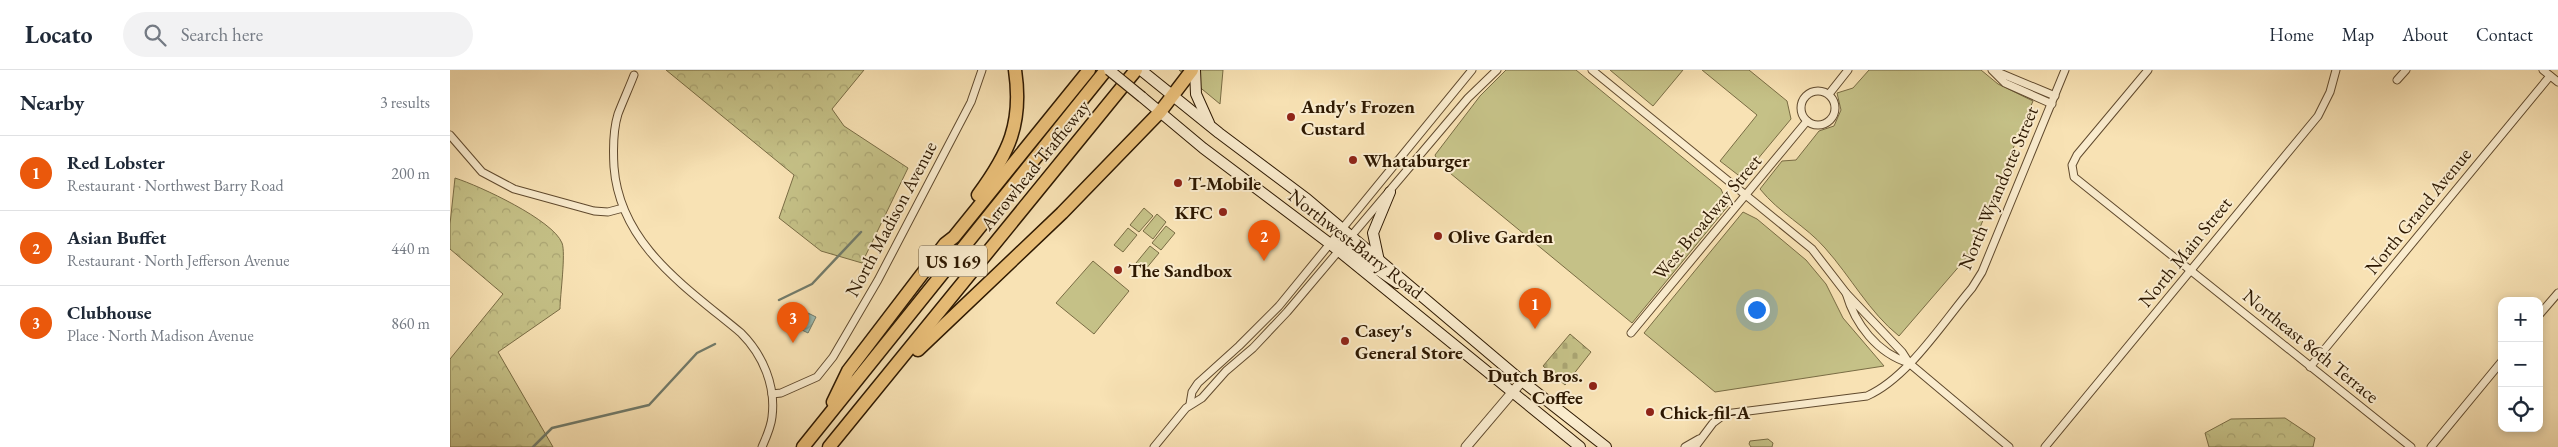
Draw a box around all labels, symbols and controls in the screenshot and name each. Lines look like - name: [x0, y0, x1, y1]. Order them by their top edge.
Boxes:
- search box: [123, 12, 473, 57]
- text: Locato: [25, 19, 93, 50]
- icon: search: [141, 21, 169, 49]
- text: Search here: [181, 22, 263, 47]
- text: Home: [2269, 23, 2314, 46]
- text: Map: [2342, 23, 2374, 46]
- text: About: [2402, 23, 2448, 46]
- text: Contact: [2476, 23, 2533, 46]
- text: Nearby: [20, 89, 84, 116]
- text: 3 results: [380, 92, 430, 113]
- street label: Arrowhead Trafficway: [974, 94, 1096, 236]
- place label: Andy's Frozen Custard: [1300, 94, 1415, 141]
- street label: North Wyandotte Street: [1952, 102, 2044, 274]
- marker: Andy's Frozen Custard: [1285, 111, 1297, 123]
- street label: North Madison Avenue: [839, 137, 943, 301]
- street label: North Grand Avenue: [2359, 142, 2477, 280]
- place label: Whataburger: [1363, 148, 1470, 173]
- street label: West Broadway Street: [1647, 149, 1767, 285]
- text: Red Lobster: [67, 150, 165, 175]
- marker: Whataburger: [1347, 154, 1359, 166]
- text: 1: [32, 163, 40, 184]
- text: 200 m: [391, 163, 430, 184]
- place label: T-Mobile: [1188, 171, 1261, 196]
- text: Restaurant · Northwest Barry Road: [67, 175, 284, 196]
- marker: T-Mobile: [1172, 177, 1184, 189]
- street label: Northwest Barry Road: [1283, 183, 1429, 305]
- street label: North Main Street: [2133, 192, 2237, 312]
- place label: KFC: [1175, 200, 1213, 225]
- marker: KFC: [1217, 206, 1229, 218]
- pin: 2: [1248, 220, 1280, 261]
- place label: Olive Garden: [1448, 224, 1553, 249]
- text: Asian Buffet: [67, 225, 166, 250]
- marker: Olive Garden: [1432, 230, 1444, 242]
- text: 2: [32, 238, 40, 259]
- text: 440 m: [391, 238, 430, 259]
- road number: US 169: [919, 246, 987, 277]
- text: Restaurant · North Jefferson Avenue: [67, 250, 290, 271]
- place label: The Sandbox: [1128, 258, 1233, 283]
- marker: The Sandbox: [1112, 264, 1124, 276]
- street label: Northeast 86th Terrace: [2238, 283, 2384, 409]
- pin: 1: [1519, 288, 1551, 329]
- your location: [1744, 297, 1770, 323]
- map controls: [2498, 297, 2543, 432]
- button: +: [2498, 297, 2543, 342]
- text: Clubhouse: [67, 300, 152, 325]
- pin: 3: [777, 302, 809, 343]
- text: 3: [32, 313, 40, 334]
- text: 860 m: [391, 313, 430, 334]
- place label: Casey's General Store: [1355, 318, 1463, 365]
- text: Place · North Madison Avenue: [67, 325, 254, 346]
- marker: Casey's General Store: [1339, 335, 1351, 347]
- button: −: [2498, 342, 2543, 387]
- place label: Dutch Bros. Coffee: [1487, 363, 1583, 410]
- marker: Dutch Bros. Coffee: [1587, 380, 1599, 392]
- button: locate: [2498, 387, 2543, 432]
- place label: Chick-fil-A: [1660, 400, 1750, 425]
- marker: Chick-fil-A: [1644, 406, 1656, 418]

